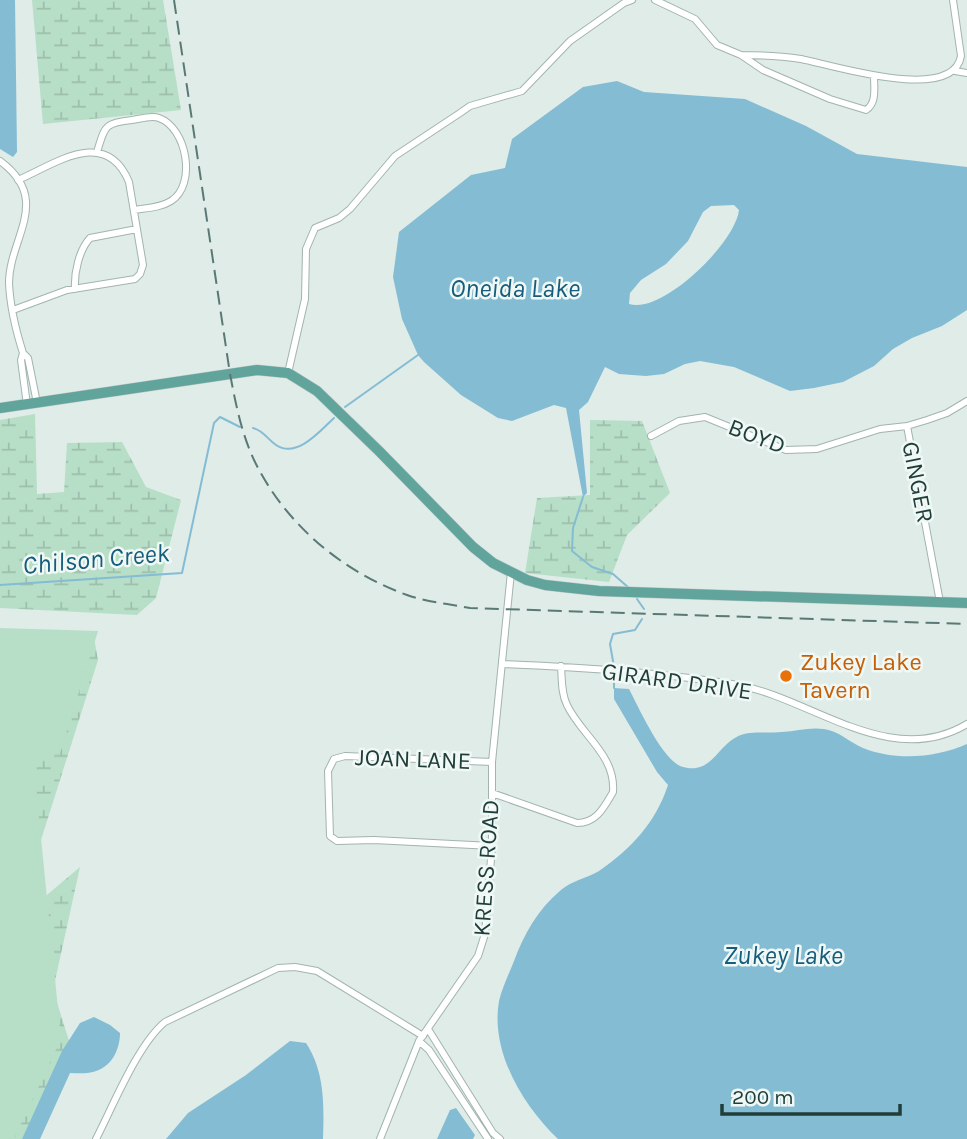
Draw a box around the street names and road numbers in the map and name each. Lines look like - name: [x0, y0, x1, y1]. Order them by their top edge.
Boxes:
- street label: BOYD: [724, 412, 790, 460]
- street label: GINGER: [896, 439, 940, 525]
- street label: GIRARD DRIVE: [600, 657, 754, 705]
- street label: JOAN LANE: [355, 743, 471, 775]
- street label: KRESS ROAD: [467, 799, 505, 937]

